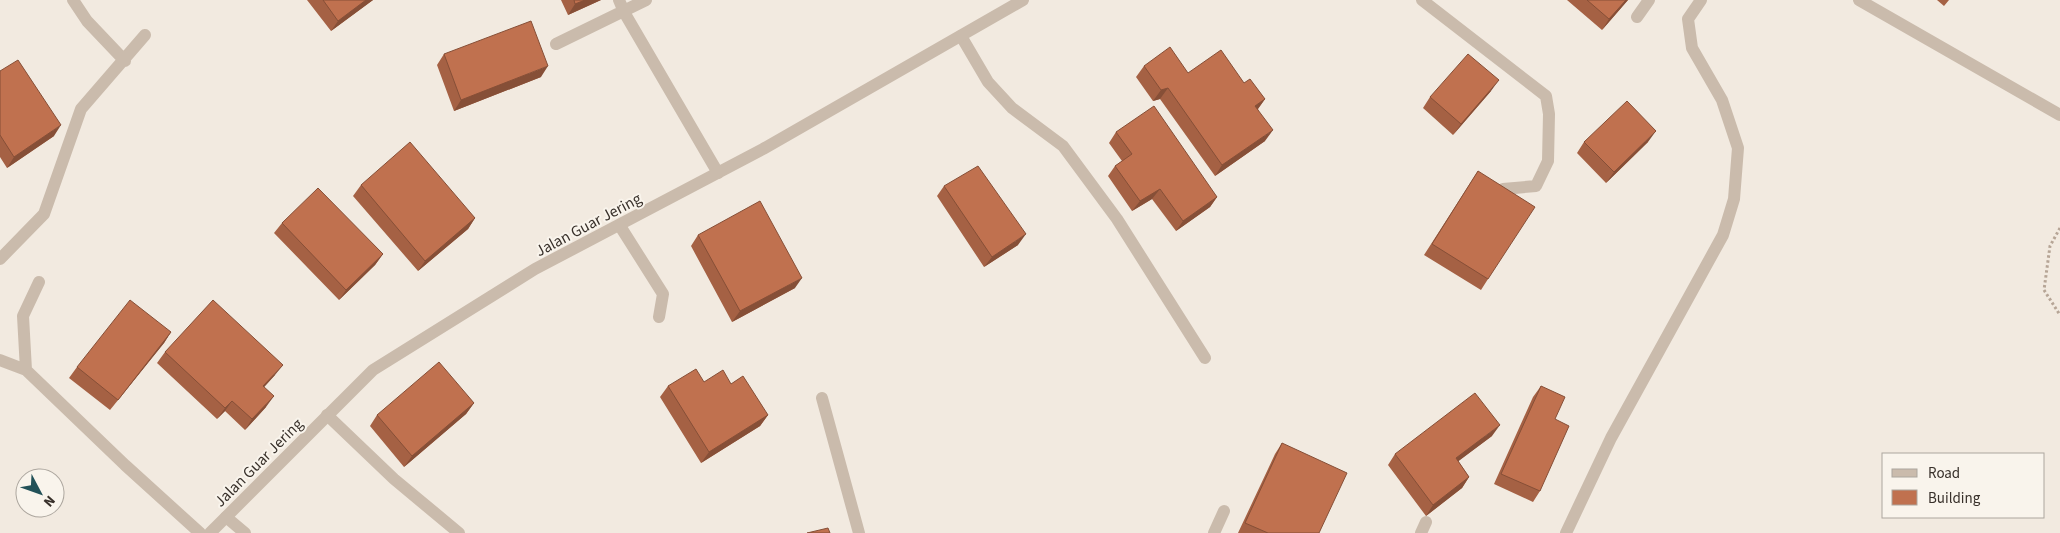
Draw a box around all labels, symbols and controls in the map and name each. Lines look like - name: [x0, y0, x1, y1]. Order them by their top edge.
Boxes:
- street label: Jalan Guar Jering: [532, 188, 645, 262]
- street label: Jalan Guar Jering: [210, 414, 308, 512]
- legend: [1882, 453, 2045, 518]
- text: Road: [1928, 463, 1960, 484]
- north arrow: [15, 468, 65, 518]
- text: Building: [1928, 488, 1981, 509]
- text: N: [38, 491, 60, 511]

